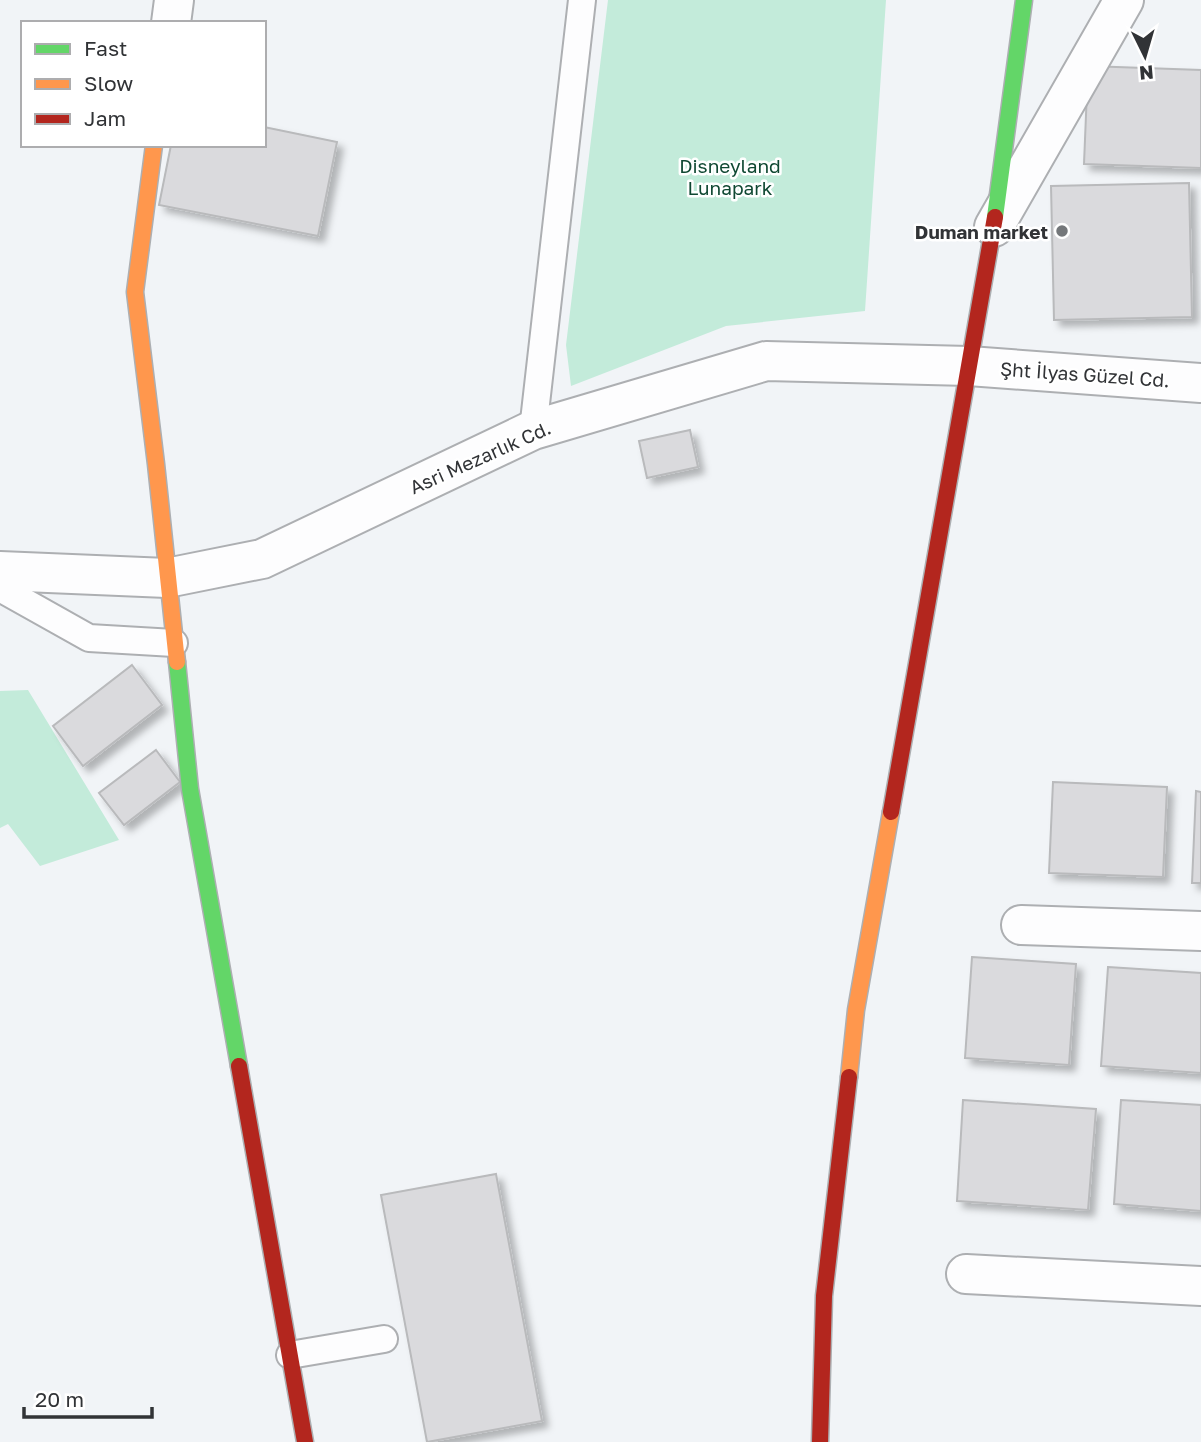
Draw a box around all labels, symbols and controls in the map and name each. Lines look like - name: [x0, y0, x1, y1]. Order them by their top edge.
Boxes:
- legend: [21, 21, 266, 147]
- north arrow: [1110, 21, 1180, 91]
- text: Fast: [84, 35, 127, 61]
- text: N: [1138, 61, 1155, 86]
- text: Slow: [84, 70, 133, 96]
- text: Jam: [84, 105, 126, 131]
- park label: Disneyland Lunapark: [679, 154, 781, 199]
- place label: Duman market: [915, 220, 1048, 243]
- marker: Duman market: [1054, 223, 1070, 239]
- street label: Şht İlyas Güzel Cd.: [999, 357, 1171, 391]
- street label: Asri Mezarlık Cd.: [406, 416, 554, 498]
- scale bar: [24, 1376, 152, 1420]
- text: 20 m: [35, 1386, 84, 1412]

